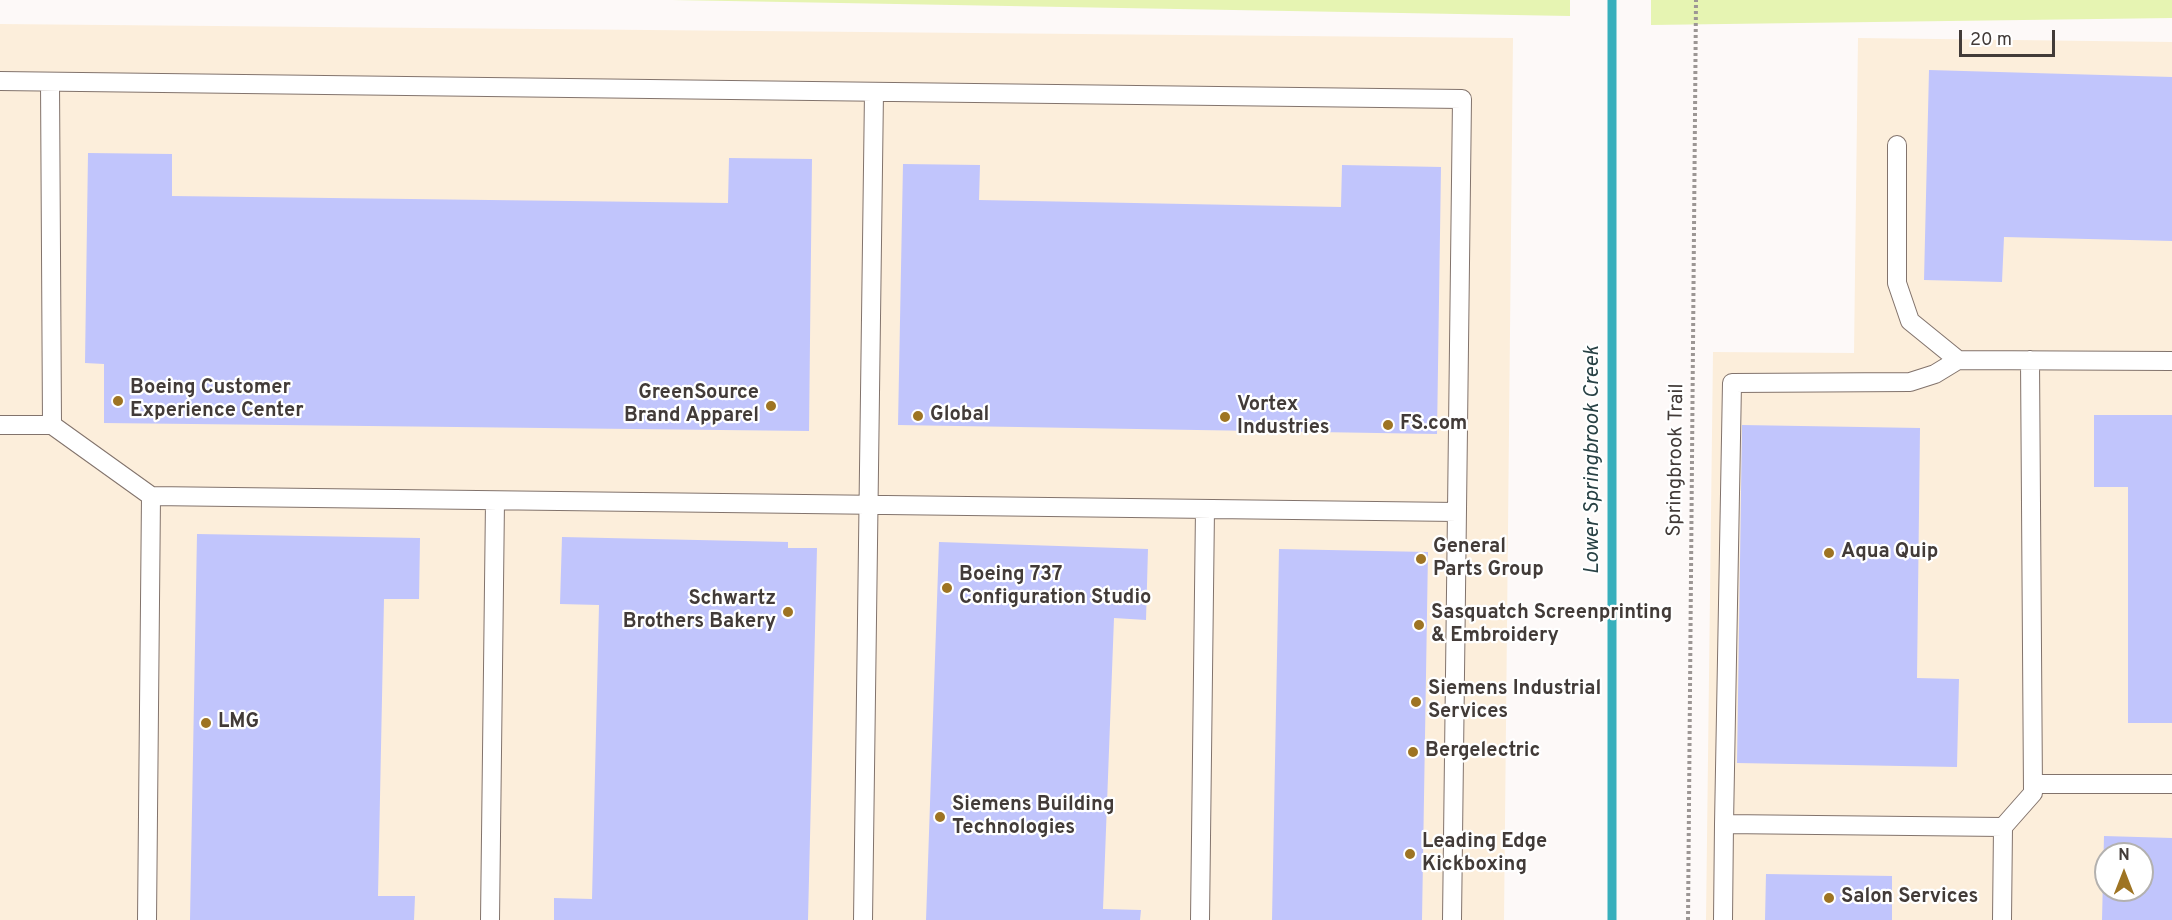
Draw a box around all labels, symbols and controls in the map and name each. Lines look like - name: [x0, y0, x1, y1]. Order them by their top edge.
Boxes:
- scale bar: [1962, 18, 2058, 56]
- text: 20 m: [1970, 29, 2012, 52]
- water label: Lower Springbrook Creek: [1581, 346, 1607, 574]
- place label: Boeing Customer Experience Center: [130, 377, 304, 424]
- place label: GreenSource Brand Apparel: [624, 382, 759, 429]
- street label: Springbrook Trail: [1664, 383, 1690, 537]
- marker: Boeing Customer Experience Center: [111, 394, 125, 408]
- place label: Vortex Industries: [1237, 394, 1330, 441]
- marker: GreenSource Brand Apparel: [764, 399, 778, 413]
- place label: Global: [930, 404, 989, 428]
- marker: Global: [911, 409, 925, 423]
- marker: Vortex Industries: [1218, 410, 1232, 424]
- place label: FS.com: [1400, 413, 1467, 437]
- marker: FS.com: [1381, 418, 1395, 432]
- place label: General Parts Group: [1433, 536, 1544, 583]
- place label: Aqua Quip: [1841, 541, 1938, 565]
- marker: Aqua Quip: [1822, 546, 1836, 560]
- marker: General Parts Group: [1414, 552, 1428, 566]
- place label: Boeing 737 Configuration Studio: [959, 564, 1151, 611]
- marker: Boeing 737 Configuration Studio: [940, 581, 954, 595]
- place label: Schwartz Brothers Bakery: [623, 588, 776, 635]
- place label: Sasquatch Screenprinting & Embroidery: [1431, 602, 1672, 649]
- marker: Schwartz Brothers Bakery: [781, 605, 795, 619]
- marker: Sasquatch Screenprinting & Embroidery: [1412, 618, 1426, 632]
- place label: Siemens Industrial Services: [1428, 678, 1601, 725]
- marker: Siemens Industrial Services: [1409, 695, 1423, 709]
- place label: LMG: [218, 711, 259, 735]
- marker: LMG: [199, 716, 213, 730]
- place label: Bergelectric: [1425, 740, 1540, 764]
- marker: Bergelectric: [1406, 745, 1420, 759]
- place label: Siemens Building Technologies: [952, 794, 1114, 841]
- marker: Siemens Building Technologies: [933, 810, 947, 824]
- place label: Leading Edge Kickboxing: [1422, 831, 1547, 878]
- north arrow: [2094, 842, 2154, 902]
- text: N: [2118, 846, 2130, 866]
- marker: Leading Edge Kickboxing: [1403, 847, 1417, 861]
- place label: Salon Services: [1841, 886, 1978, 910]
- marker: Salon Services: [1822, 891, 1836, 905]

